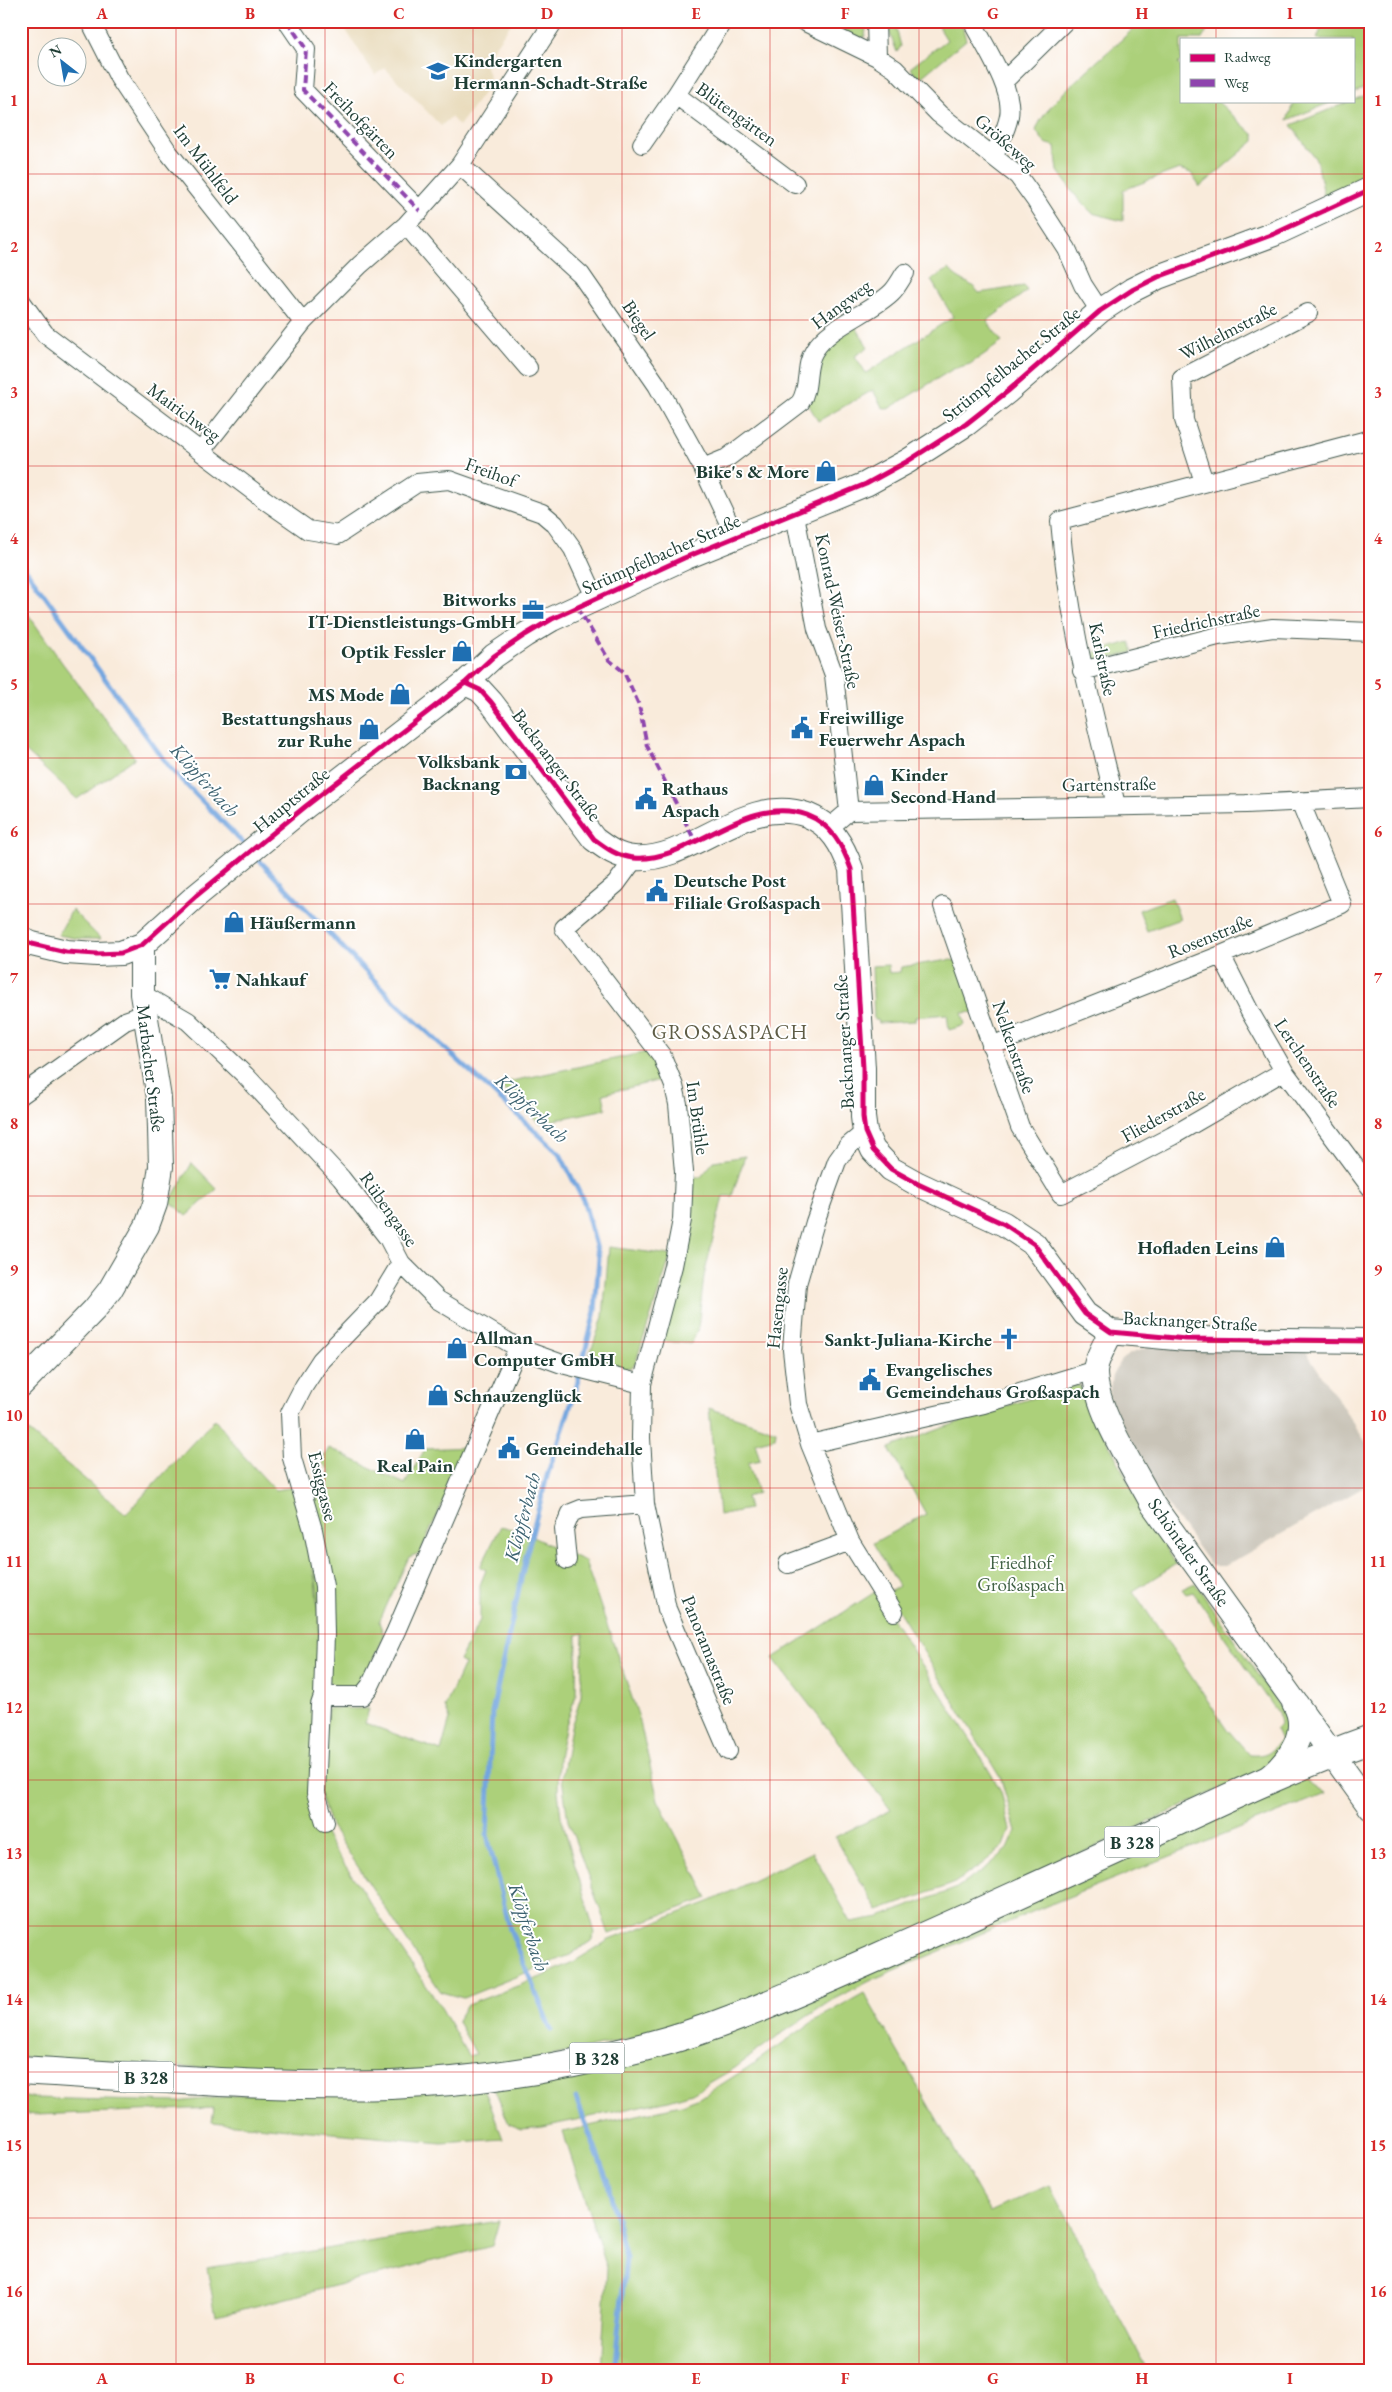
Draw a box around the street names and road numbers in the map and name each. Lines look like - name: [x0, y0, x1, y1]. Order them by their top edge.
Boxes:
- street label: Freihofgärten: [318, 76, 404, 164]
- street label: Blütengärten: [691, 76, 783, 152]
- street label: Größeweg: [970, 108, 1043, 176]
- street label: Im Mühlfeld: [168, 119, 244, 209]
- street label: Hangweg: [806, 273, 877, 335]
- street label: Biegel: [616, 295, 662, 345]
- street label: Wilhelmstraße: [1175, 296, 1281, 366]
- street label: Strümpfelbacher Straße: [937, 300, 1085, 428]
- street label: Mairichweg: [142, 377, 226, 448]
- street label: Freihof: [462, 451, 522, 494]
- street label: Strümpfelbacher Straße: [578, 508, 744, 600]
- street label: Konrad-Weiser-Straße: [809, 531, 867, 691]
- street label: Friedrichstraße: [1150, 597, 1262, 645]
- street label: Karlstraße: [1083, 620, 1123, 698]
- street label: Backnanger Straße: [507, 704, 607, 826]
- street label: Hauptstraße: [247, 761, 335, 839]
- street label: Gartenstraße: [1062, 771, 1156, 797]
- street label: Rosenstraße: [1164, 908, 1256, 964]
- street label: Backnanger Straße: [828, 974, 860, 1110]
- street label: Nelkenstraße: [986, 997, 1042, 1097]
- street label: Marbacher Straße: [131, 1003, 171, 1133]
- street label: Lerchenstraße: [1269, 1013, 1347, 1113]
- street label: Im Brühle: [680, 1079, 716, 1157]
- street label: Fliederstraße: [1116, 1082, 1210, 1148]
- street label: Rübengasse: [354, 1166, 424, 1252]
- street label: Hasengasse: [760, 1266, 794, 1350]
- street label: Backnanger Straße: [1122, 1305, 1258, 1337]
- street label: Essiggasse: [302, 1448, 344, 1524]
- street label: Schöntaler Straße: [1142, 1493, 1236, 1611]
- street label: Panoramastraße: [676, 1592, 742, 1708]
- road number: B 328: [1104, 1826, 1160, 1858]
- road number: B 328: [570, 2042, 624, 2074]
- road number: B 328: [118, 2062, 174, 2092]

